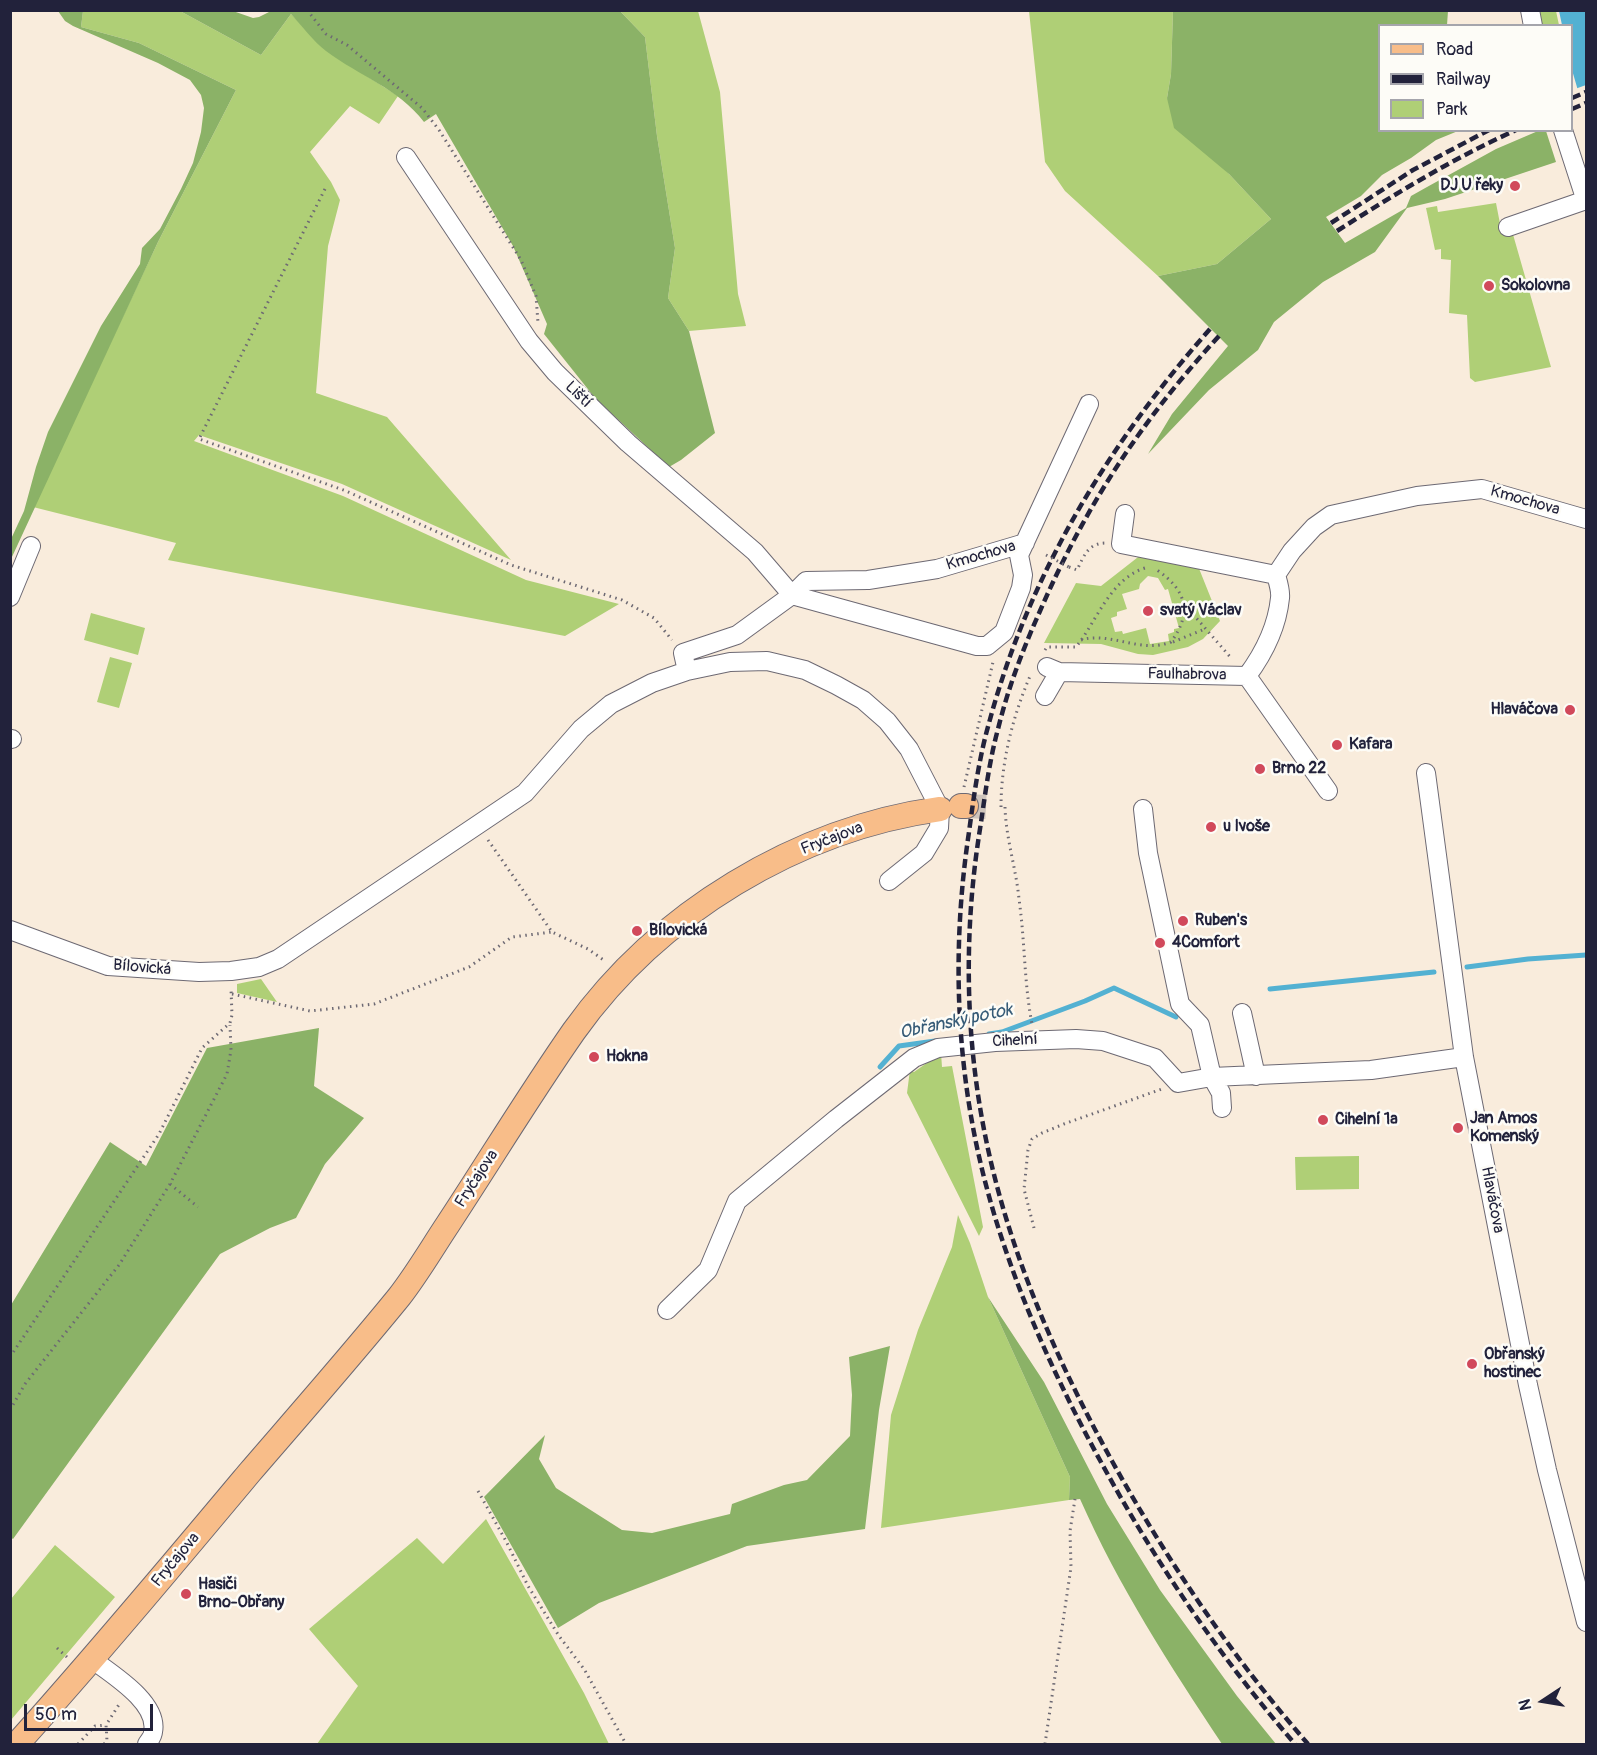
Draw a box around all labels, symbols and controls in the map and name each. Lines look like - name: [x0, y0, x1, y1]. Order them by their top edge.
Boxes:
- legend: [1378, 24, 1573, 132]
- text: Road: [1436, 38, 1473, 61]
- text: Railway: [1436, 68, 1491, 91]
- text: Park: [1436, 98, 1468, 121]
- place label: DJ U řeky: [1440, 176, 1503, 196]
- marker: DJ U řeky: [1508, 179, 1522, 193]
- place label: Sokolovna: [1501, 276, 1570, 296]
- marker: Sokolovna: [1482, 279, 1496, 293]
- street label: Liští: [561, 378, 595, 412]
- street label: Kmochova: [1488, 482, 1562, 520]
- street label: Kmochova: [944, 537, 1018, 575]
- place label: svatý Václav: [1160, 601, 1242, 621]
- marker: svatý Václav: [1141, 604, 1155, 618]
- street label: Faulhabrova: [1147, 665, 1227, 685]
- place label: Hlaváčova: [1490, 700, 1558, 720]
- marker: Hlaváčova: [1563, 703, 1577, 717]
- place label: Kafara: [1349, 735, 1393, 755]
- marker: Kafara: [1330, 738, 1344, 752]
- place label: Brno 22: [1272, 759, 1326, 779]
- marker: Brno 22: [1253, 762, 1267, 776]
- place label: u Ivoše: [1223, 817, 1270, 837]
- street label: Fryčajova: [798, 818, 866, 860]
- marker: u Ivoše: [1204, 820, 1218, 834]
- place label: Ruben's: [1195, 911, 1247, 931]
- marker: Ruben's: [1176, 914, 1190, 928]
- place label: Bílovická: [649, 921, 707, 941]
- marker: Bílovická: [630, 924, 644, 938]
- place label: 4Comfort: [1172, 933, 1240, 953]
- marker: 4Comfort: [1153, 936, 1167, 950]
- street label: Bílovická: [112, 956, 172, 980]
- water label: Obřanský potok: [898, 1000, 1014, 1044]
- street label: Cihelní: [992, 1030, 1038, 1052]
- place label: Hokna: [606, 1047, 648, 1067]
- marker: Hokna: [587, 1050, 601, 1064]
- place label: Jan Amos Komenský: [1470, 1109, 1539, 1147]
- place label: Cihelní 1a: [1335, 1110, 1398, 1130]
- marker: Cihelní 1a: [1316, 1113, 1330, 1127]
- marker: Jan Amos Komenský: [1451, 1121, 1465, 1135]
- street label: Fryčajova: [451, 1147, 503, 1211]
- street label: Hlaváčova: [1476, 1165, 1508, 1235]
- place label: Obřanský hostinec: [1484, 1345, 1545, 1383]
- marker: Obřanský hostinec: [1465, 1357, 1479, 1371]
- street label: Fryčajova: [148, 1529, 204, 1591]
- place label: Hasiči Brno-Obřany: [198, 1575, 284, 1613]
- marker: Hasiči Brno-Obřany: [179, 1587, 193, 1601]
- north arrow: [1513, 1671, 1573, 1731]
- scale bar: [27, 1692, 156, 1730]
- text: N: [1514, 1697, 1536, 1712]
- text: 50 m: [35, 1703, 77, 1726]

